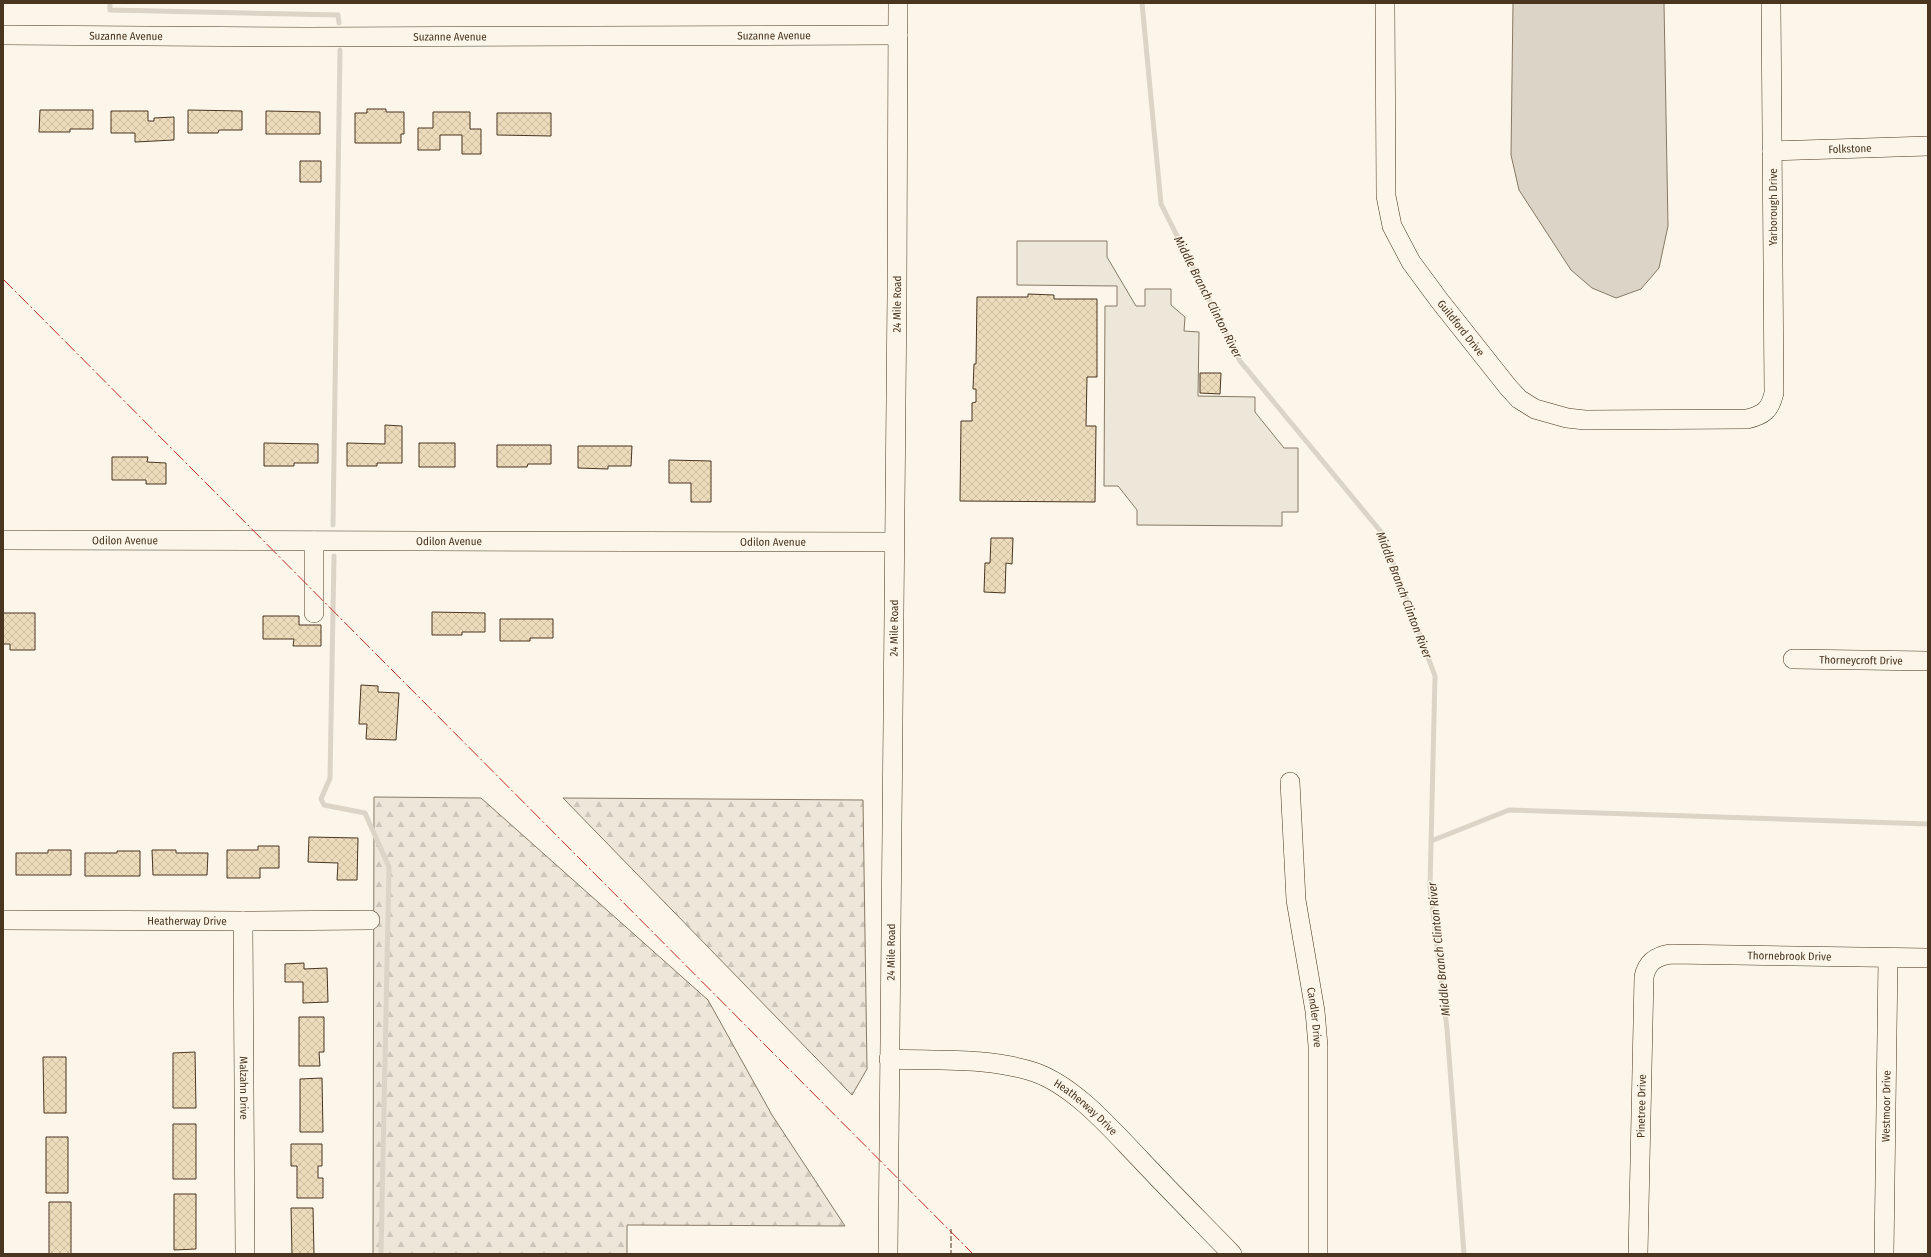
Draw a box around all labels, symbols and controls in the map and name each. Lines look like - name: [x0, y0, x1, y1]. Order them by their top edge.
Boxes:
- street label: Suzanne Avenue: [89, 29, 163, 43]
- street label: Suzanne Avenue: [737, 29, 811, 42]
- street label: Suzanne Avenue: [413, 30, 487, 43]
- street label: Folkstone: [1828, 141, 1872, 156]
- street label: Yarborough Drive: [1767, 168, 1780, 246]
- water label: Middle Branch Clinton River: [1171, 234, 1245, 361]
- street label: 24 Mile Road: [890, 276, 904, 333]
- street label: Guildford Drive: [1435, 297, 1487, 359]
- water label: Middle Branch Clinton River: [1373, 530, 1435, 661]
- street label: Odilon Avenue: [92, 534, 158, 547]
- street label: Odilon Avenue: [416, 534, 482, 548]
- street label: Odilon Avenue: [740, 535, 806, 548]
- street label: 24 Mile Road: [887, 600, 901, 657]
- street label: Thorneycroft Drive: [1819, 653, 1903, 667]
- water label: Middle Branch Clinton River: [1425, 880, 1453, 1017]
- street label: Heatherway Drive: [147, 914, 227, 927]
- street label: 24 Mile Road: [884, 924, 898, 981]
- street label: Thornebrook Drive: [1748, 949, 1832, 963]
- street label: Candler Drive: [1305, 986, 1325, 1048]
- street label: Malzahn Drive: [237, 1056, 251, 1120]
- street label: Westmoor Drive: [1879, 1070, 1893, 1142]
- street label: Pinetree Drive: [1634, 1074, 1648, 1138]
- street label: Heatherway Drive: [1052, 1076, 1120, 1138]

